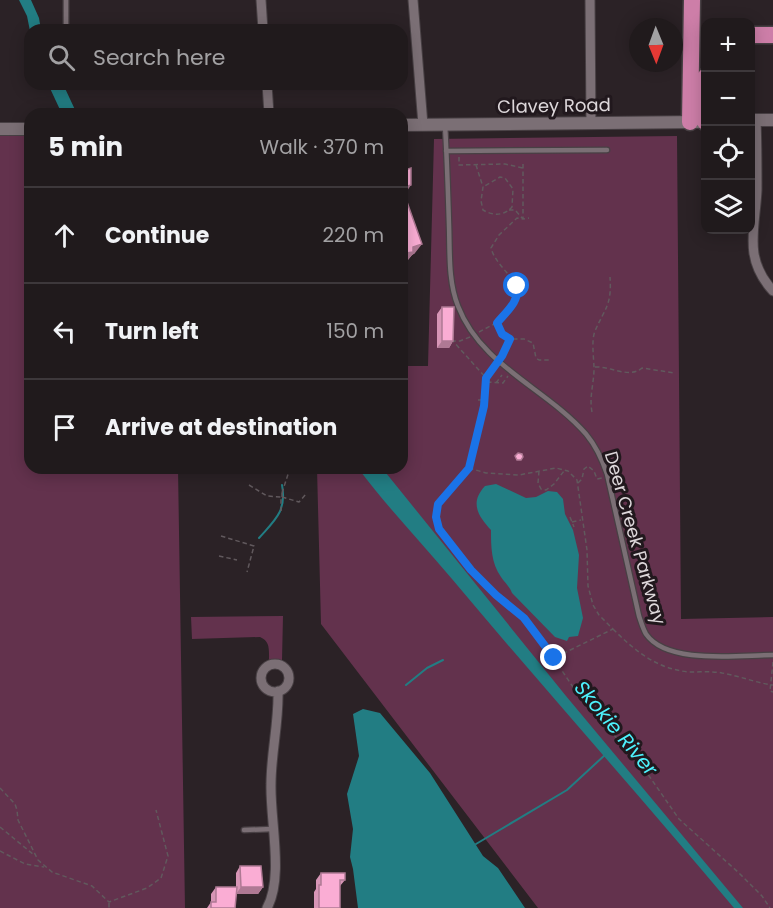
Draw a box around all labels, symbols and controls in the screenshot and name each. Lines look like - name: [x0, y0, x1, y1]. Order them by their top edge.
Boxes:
- north arrow: [629, 18, 683, 72]
- map controls: [701, 18, 755, 234]
- button: +: [701, 18, 755, 72]
- search box: [24, 24, 408, 90]
- icon: search: [45, 41, 78, 74]
- text: Search here: [93, 42, 226, 73]
- button: −: [701, 72, 755, 126]
- street label: Clavey Road: [497, 92, 611, 119]
- button: locate: [701, 126, 755, 180]
- text: 5 min: [48, 129, 123, 165]
- text: Walk · 370 m: [260, 133, 384, 161]
- button: layers: [701, 180, 755, 234]
- icon: ahead: [48, 219, 81, 252]
- text: Continue: [105, 220, 209, 251]
- text: 220 m: [323, 221, 384, 249]
- route start: [503, 272, 529, 298]
- icon: left: [48, 315, 81, 348]
- text: Turn left: [105, 316, 199, 347]
- text: 150 m: [327, 317, 384, 345]
- icon: arrive: [48, 411, 81, 444]
- text: Arrive at destination: [105, 412, 337, 443]
- street label: Deer Creek Parkway: [599, 448, 672, 627]
- route end: [540, 644, 566, 670]
- water label: Skokie River: [568, 674, 665, 782]

